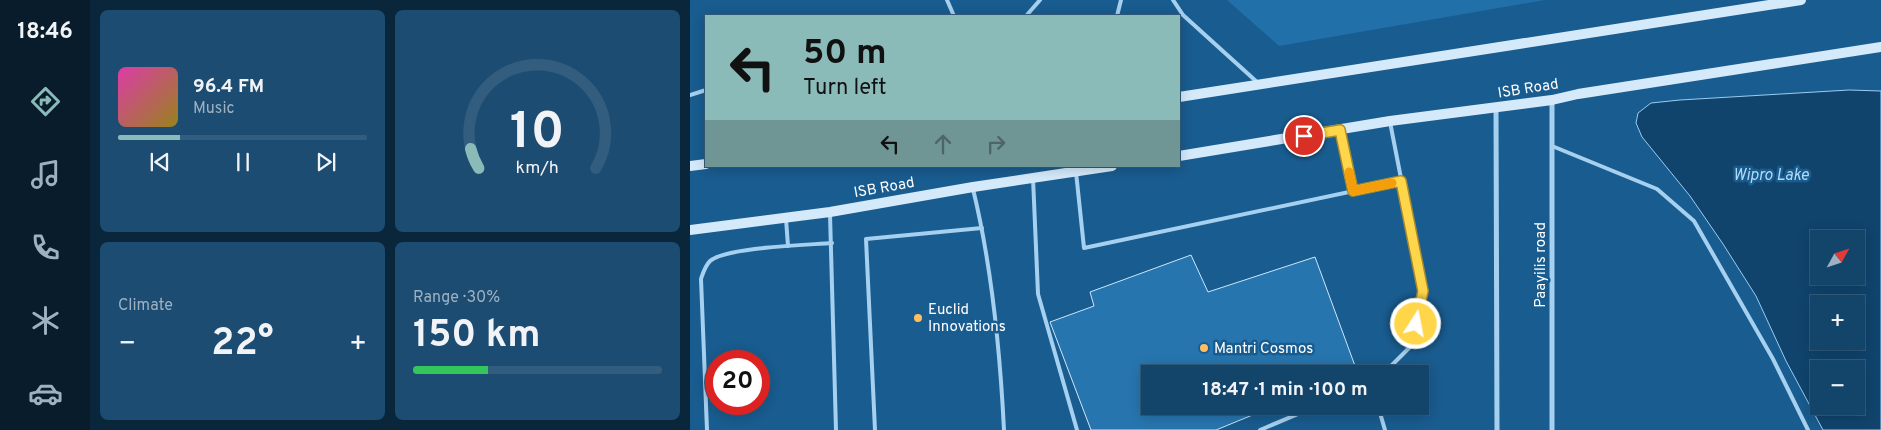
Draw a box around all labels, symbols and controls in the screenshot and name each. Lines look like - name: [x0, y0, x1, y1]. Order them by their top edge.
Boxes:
- text: 18:46: [17, 19, 73, 46]
- text: 50 m: [803, 32, 887, 76]
- icon: left: [720, 35, 785, 100]
- text: 96.4 FM: [193, 75, 264, 99]
- text: Turn left: [803, 75, 886, 102]
- street label: ISB Road: [1496, 75, 1560, 104]
- icon: directions: [28, 84, 63, 119]
- text: Music: [193, 99, 234, 119]
- text: 10: [510, 101, 565, 167]
- pin: [1283, 115, 1325, 157]
- icon: arrive: [1290, 122, 1318, 150]
- icon: left: [876, 130, 904, 158]
- icon: ahead: [929, 130, 957, 158]
- icon: right: [982, 130, 1010, 158]
- icon: previous: [146, 148, 174, 176]
- icon: pause: [229, 148, 257, 176]
- icon: next: [312, 148, 340, 176]
- icon: music: [28, 157, 63, 192]
- text: km/h: [516, 157, 559, 180]
- water label: Wipro Lake: [1733, 166, 1810, 186]
- street label: ISB Road: [852, 174, 916, 203]
- street label: Paayilis road: [1532, 222, 1551, 308]
- icon: phone: [28, 230, 63, 265]
- north arrow: [1810, 230, 1865, 285]
- map controls: [1810, 230, 1865, 415]
- text: Range · 30%: [413, 288, 500, 308]
- button: +: [1810, 295, 1865, 350]
- text: Climate: [118, 296, 173, 316]
- position arrow: [1389, 297, 1441, 349]
- place label: Euclid Innovations: [928, 301, 1006, 337]
- icon: climate: [28, 303, 63, 338]
- text: 150 km: [413, 312, 540, 361]
- marker: Euclid Innovations: [912, 312, 924, 324]
- text: 22°: [211, 320, 274, 369]
- text: −: [118, 327, 136, 363]
- text: +: [349, 327, 367, 363]
- place label: Mantri Cosmos: [1214, 340, 1313, 359]
- marker: Mantri Cosmos: [1198, 342, 1210, 354]
- speed limit sign: 20: [705, 350, 770, 415]
- button: −: [1810, 360, 1865, 415]
- icon: car: [28, 376, 63, 411]
- text: 18:47 · 1 min · 100 m: [1202, 378, 1368, 402]

